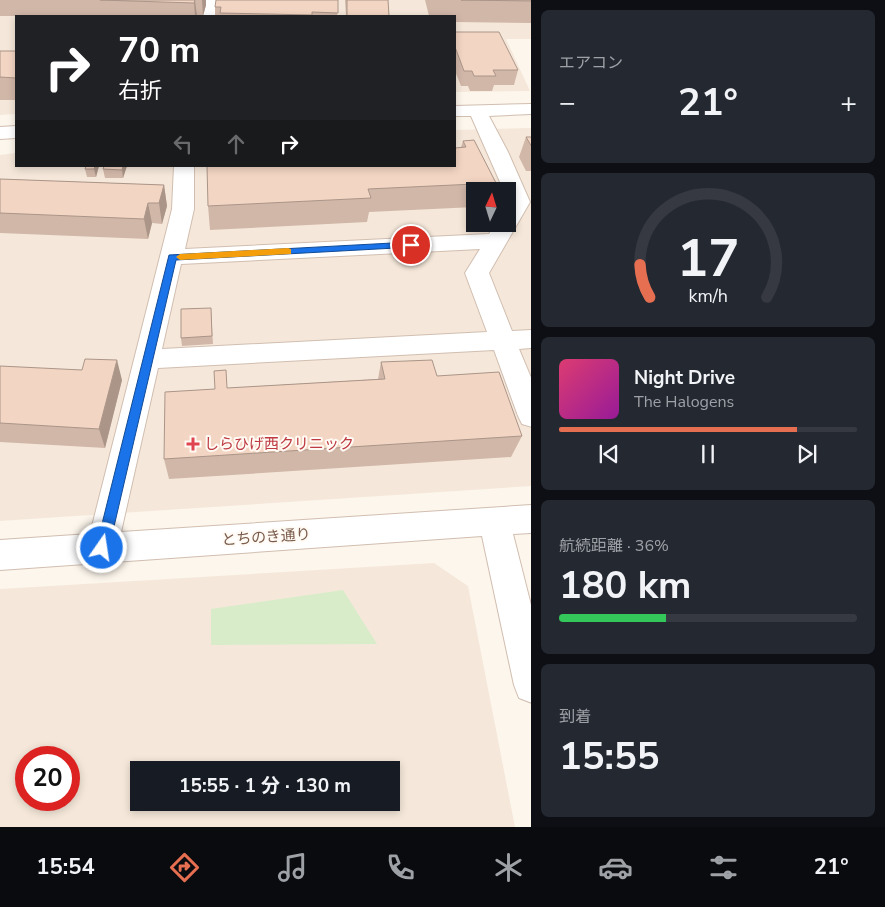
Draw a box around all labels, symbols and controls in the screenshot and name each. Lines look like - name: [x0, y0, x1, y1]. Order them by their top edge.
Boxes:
- text: 70 m: [118, 27, 200, 74]
- icon: right: [35, 35, 100, 100]
- text: エアコン: [559, 52, 623, 74]
- text: 右折: [118, 76, 162, 106]
- text: 21°: [678, 77, 738, 128]
- text: −: [559, 84, 576, 122]
- text: +: [840, 84, 857, 122]
- icon: left: [169, 130, 197, 158]
- icon: ahead: [222, 130, 250, 158]
- icon: right: [275, 130, 303, 158]
- north arrow: [466, 182, 516, 232]
- map controls: [466, 182, 516, 232]
- text: 17: [677, 223, 739, 294]
- pin: [390, 224, 432, 266]
- icon: arrive: [397, 231, 425, 259]
- text: km/h: [688, 284, 728, 308]
- text: Night Drive: [634, 365, 735, 391]
- text: The Halogens: [634, 391, 734, 413]
- place label: しらひげ西クリニック: [204, 434, 354, 454]
- marker: しらひげ西クリニック: [186, 437, 200, 451]
- icon: previous: [595, 440, 623, 468]
- icon: pause: [694, 440, 722, 468]
- icon: next: [793, 440, 821, 468]
- position arrow: [75, 521, 127, 573]
- street label: とちのき通り: [221, 524, 311, 550]
- text: 航続距離 · 36%: [559, 535, 669, 557]
- text: 180 km: [559, 560, 691, 611]
- text: 到着: [559, 706, 591, 728]
- text: 15:55: [559, 731, 660, 782]
- speed limit sign: 20: [15, 746, 80, 811]
- text: 15:55 · 1 分 · 130 m: [179, 773, 351, 799]
- icon: directions: [167, 850, 202, 885]
- icon: music: [275, 850, 310, 885]
- icon: phone: [383, 850, 418, 885]
- icon: climate: [491, 850, 526, 885]
- icon: car: [598, 850, 633, 885]
- icon: filters: [706, 850, 741, 885]
- text: 15:54: [36, 852, 95, 882]
- text: 21°: [814, 852, 849, 882]

